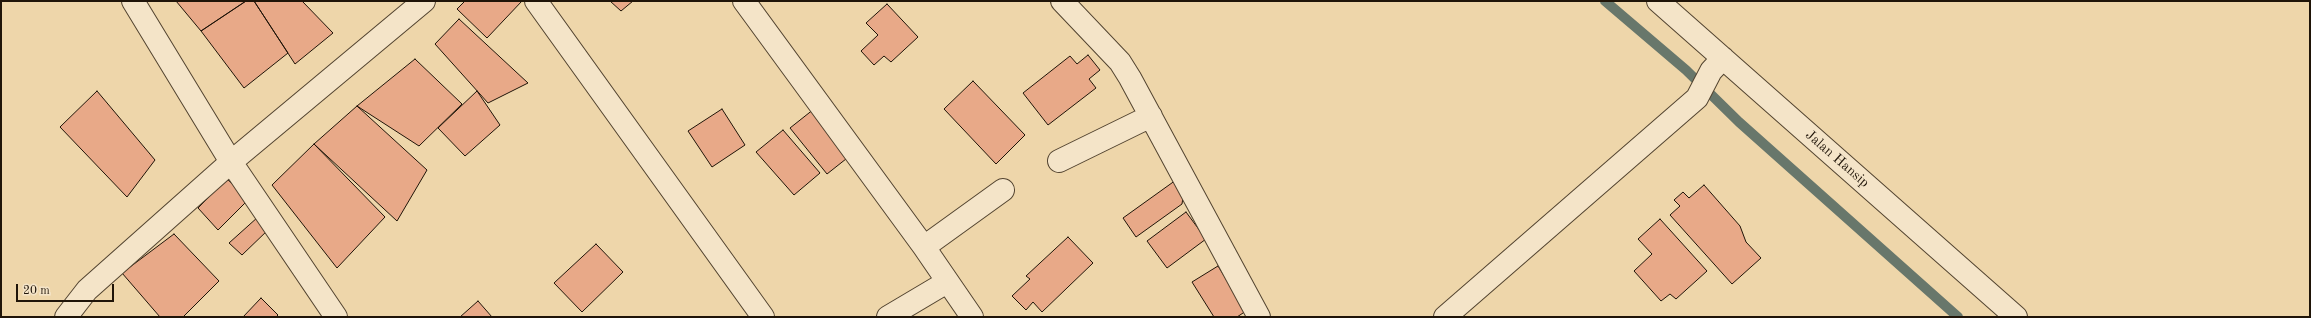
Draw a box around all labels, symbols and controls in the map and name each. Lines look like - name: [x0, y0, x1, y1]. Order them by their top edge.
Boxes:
- street label: Jalan Hansip: [1802, 127, 1872, 191]
- scale bar: [18, 276, 116, 302]
- text: 20 m: [23, 285, 50, 297]

